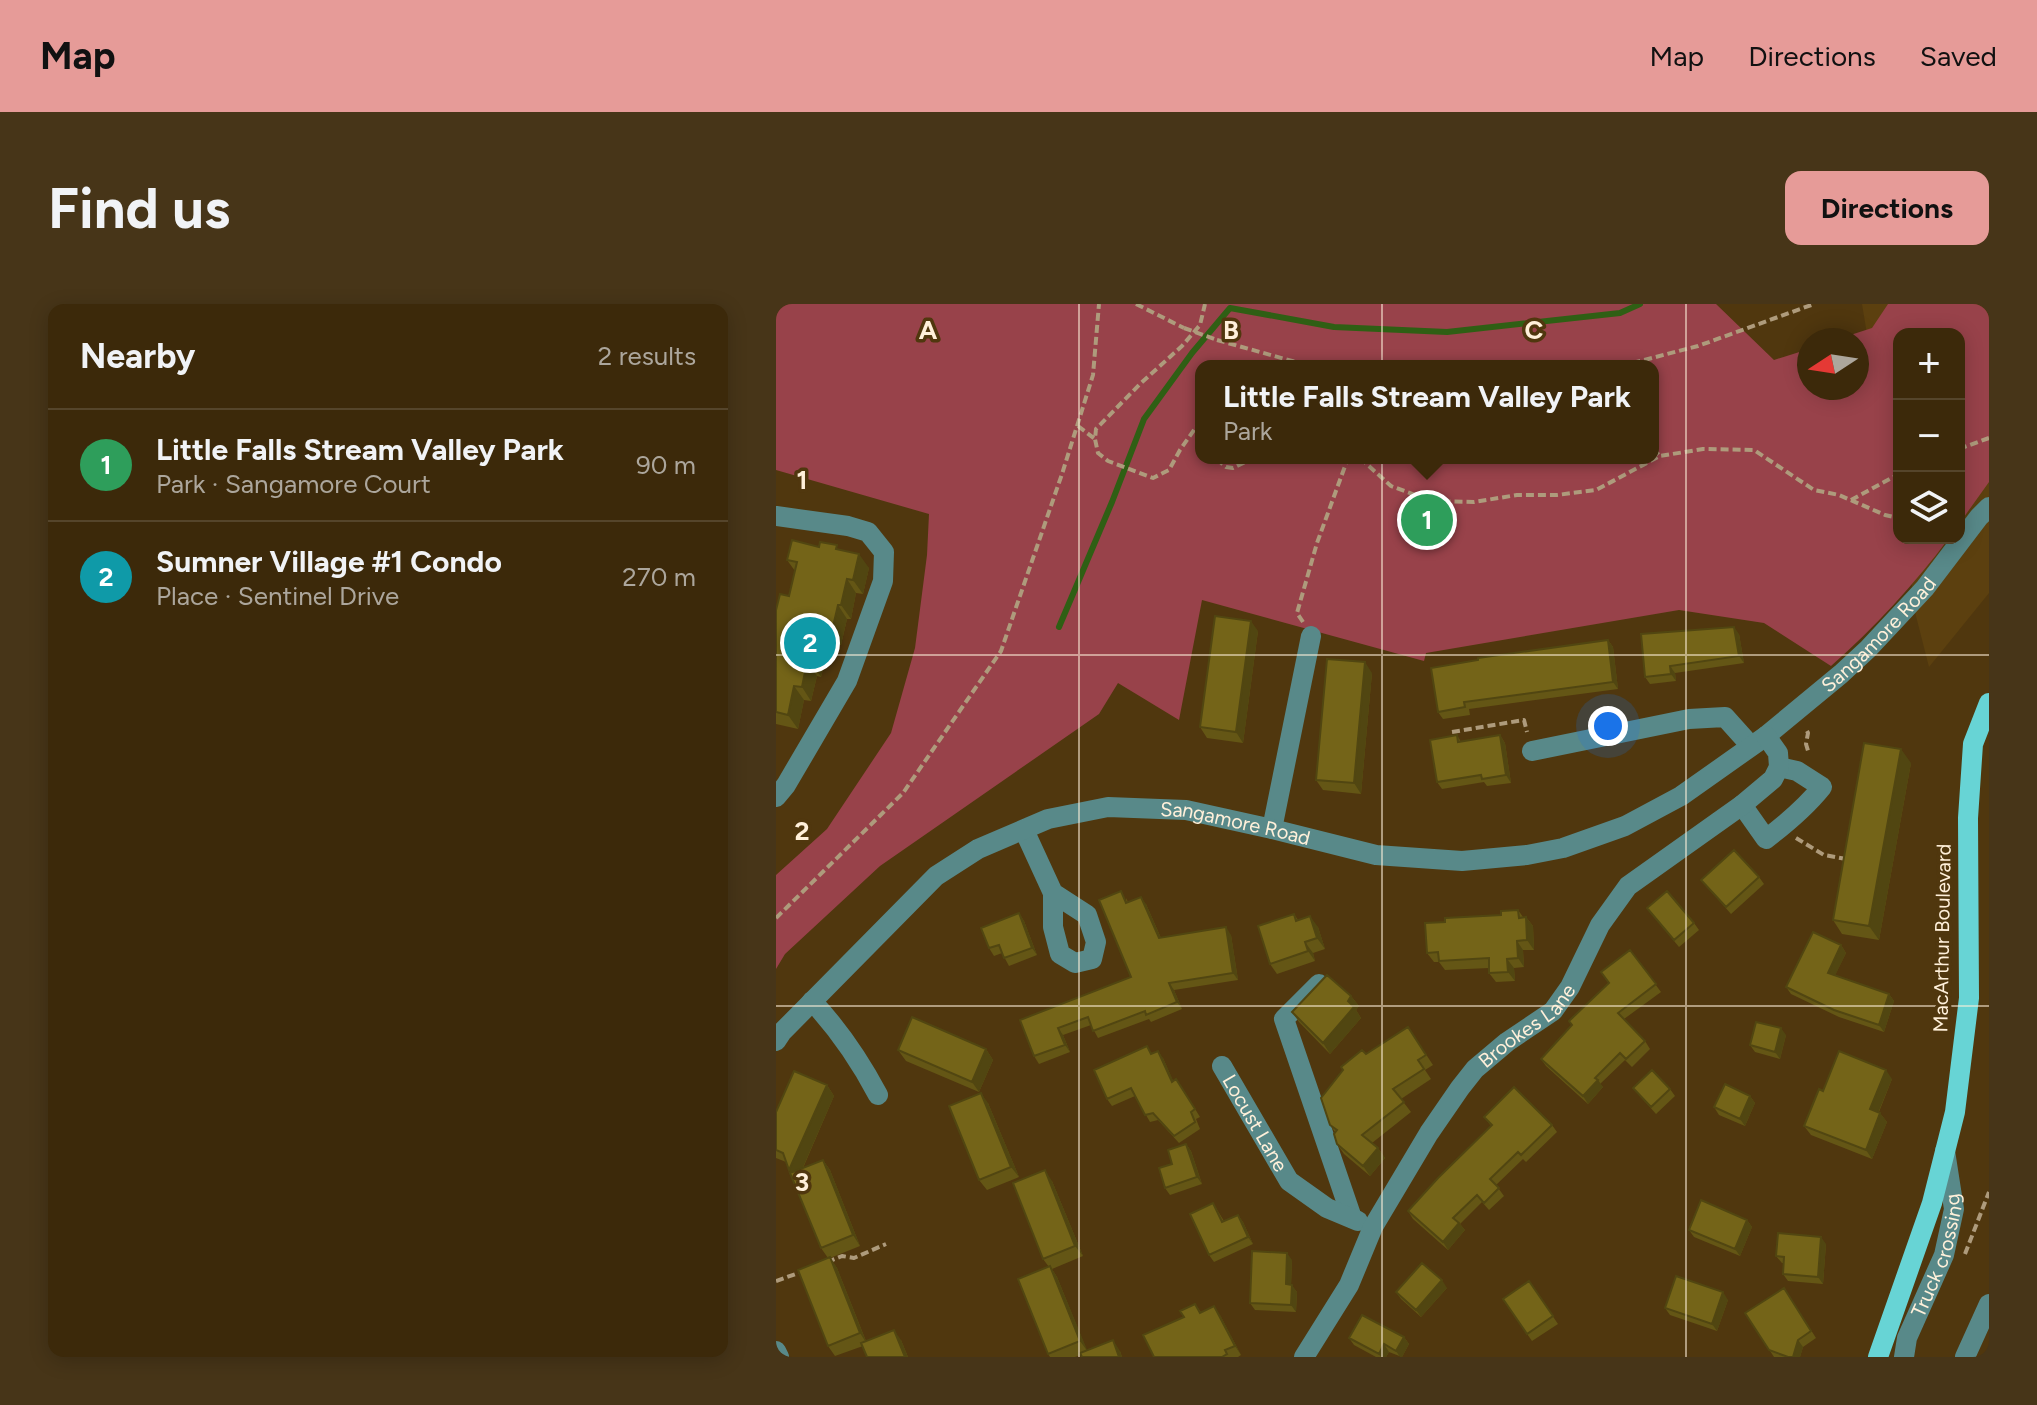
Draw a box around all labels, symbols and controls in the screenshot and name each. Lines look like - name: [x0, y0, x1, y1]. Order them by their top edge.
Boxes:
- text: Map: [40, 33, 116, 79]
- text: Map: [1650, 39, 1704, 73]
- text: Directions: [1748, 39, 1876, 73]
- text: Saved: [1920, 39, 1997, 73]
- button: Directions: [1785, 171, 1989, 245]
- text: Find us: [48, 175, 230, 242]
- text: A: [919, 314, 938, 346]
- text: B: [1223, 314, 1239, 346]
- text: C: [1525, 314, 1544, 346]
- north arrow: [1797, 328, 1869, 400]
- map controls: [1893, 328, 1965, 544]
- button: +: [1893, 328, 1965, 400]
- text: Nearby: [80, 336, 195, 377]
- text: 2 results: [598, 340, 696, 372]
- popup: [1195, 360, 1659, 464]
- text: Little Falls Stream Valley Park: [1223, 378, 1631, 415]
- button: −: [1893, 400, 1965, 472]
- text: Park: [1223, 415, 1272, 447]
- text: Little Falls Stream Valley Park: [156, 431, 564, 468]
- text: 1: [101, 449, 111, 481]
- text: 90 m: [636, 449, 696, 481]
- text: 1: [797, 464, 807, 496]
- text: Park · Sangamore Court: [156, 468, 431, 500]
- button: layers: [1893, 472, 1965, 544]
- pin: 1: [1401, 490, 1453, 550]
- text: Sumner Village #1 Condo: [156, 543, 502, 580]
- text: 2: [98, 561, 114, 593]
- text: 270 m: [622, 561, 696, 593]
- street label: Sangamore Road: [1816, 572, 1941, 697]
- text: Place · Sentinel Drive: [156, 580, 399, 612]
- pin: 2: [784, 613, 836, 673]
- your location: [1588, 706, 1628, 746]
- street label: Sangamore Road: [1160, 797, 1313, 850]
- text: 2: [794, 815, 810, 847]
- street label: MacArthur Boulevard: [1928, 843, 1956, 1033]
- street label: Brookes Lane: [1474, 979, 1580, 1073]
- street label: Locust Lane: [1218, 1070, 1293, 1176]
- text: 3: [795, 1166, 809, 1198]
- street label: Truck crossing: [1906, 1192, 1966, 1321]

